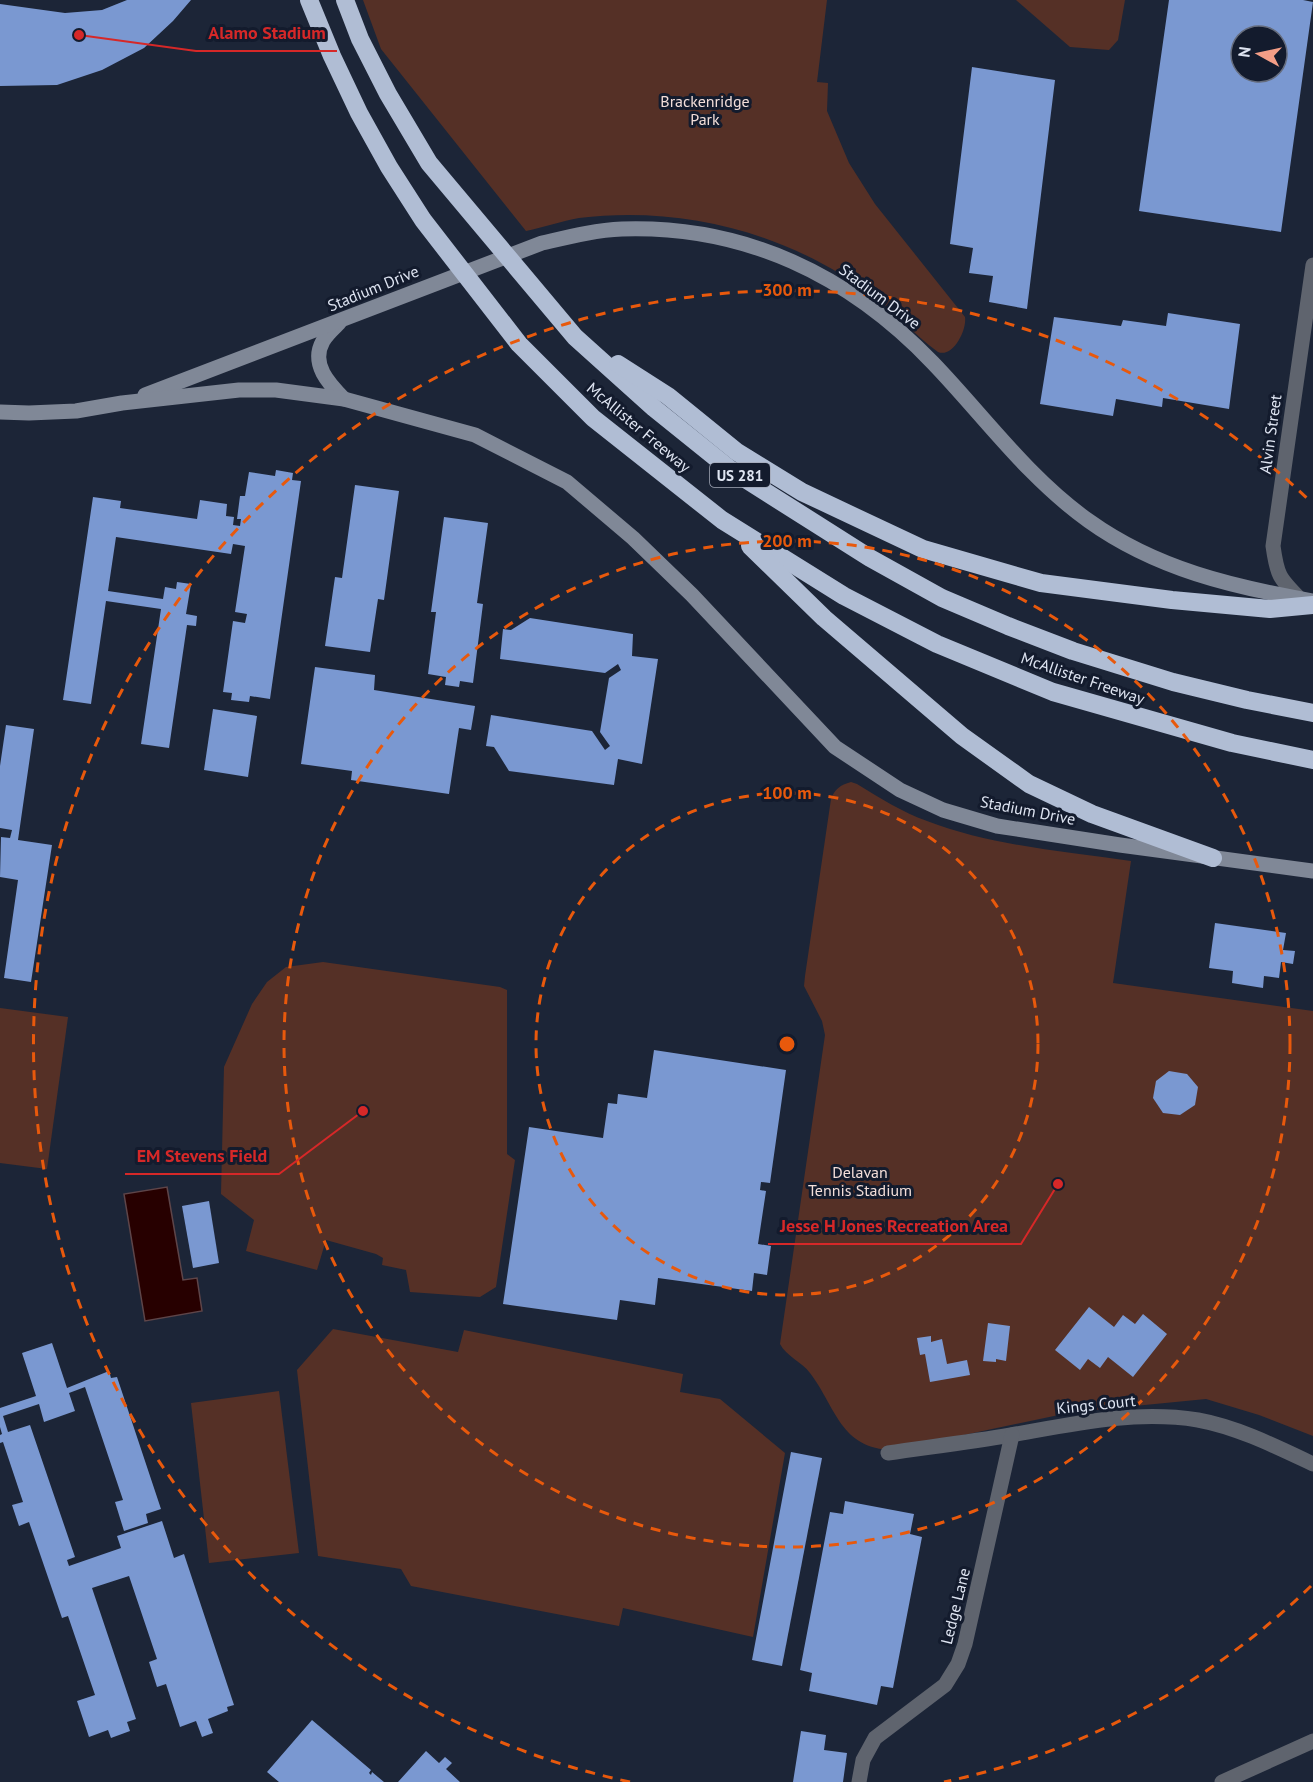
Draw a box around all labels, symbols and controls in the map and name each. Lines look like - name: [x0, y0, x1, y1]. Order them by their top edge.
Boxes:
- callout: Alamo Stadium: [196, 15, 337, 51]
- text: Alamo Stadium: [208, 21, 326, 44]
- north arrow: [1229, 24, 1289, 84]
- text: N: [1234, 45, 1255, 59]
- park label: Brackenridge Park: [660, 91, 750, 129]
- street label: Stadium Drive: [835, 259, 925, 333]
- street label: Stadium Drive: [325, 261, 421, 315]
- text: 300 m: [762, 278, 812, 301]
- street label: McAllister Freeway: [583, 378, 695, 477]
- street label: Alvin Street: [1255, 392, 1286, 475]
- road number: US 281: [710, 463, 770, 487]
- text: 200 m: [762, 529, 812, 552]
- street label: McAllister Freeway: [1019, 647, 1148, 709]
- text: 100 m: [762, 781, 812, 804]
- street label: Stadium Drive: [979, 791, 1077, 829]
- centre of rings: [777, 1034, 797, 1054]
- callout: EM Stevens Field: [125, 1138, 279, 1174]
- text: EM Stevens Field: [137, 1144, 267, 1167]
- park label: Delavan Tennis Stadium: [808, 1162, 912, 1200]
- callout: Jesse H Jones Recreation Area: [768, 1208, 1021, 1244]
- text: Jesse H Jones Recreation Area: [779, 1214, 1008, 1237]
- street label: Kings Court: [1055, 1390, 1137, 1418]
- street label: Ledge Lane: [936, 1566, 974, 1646]

